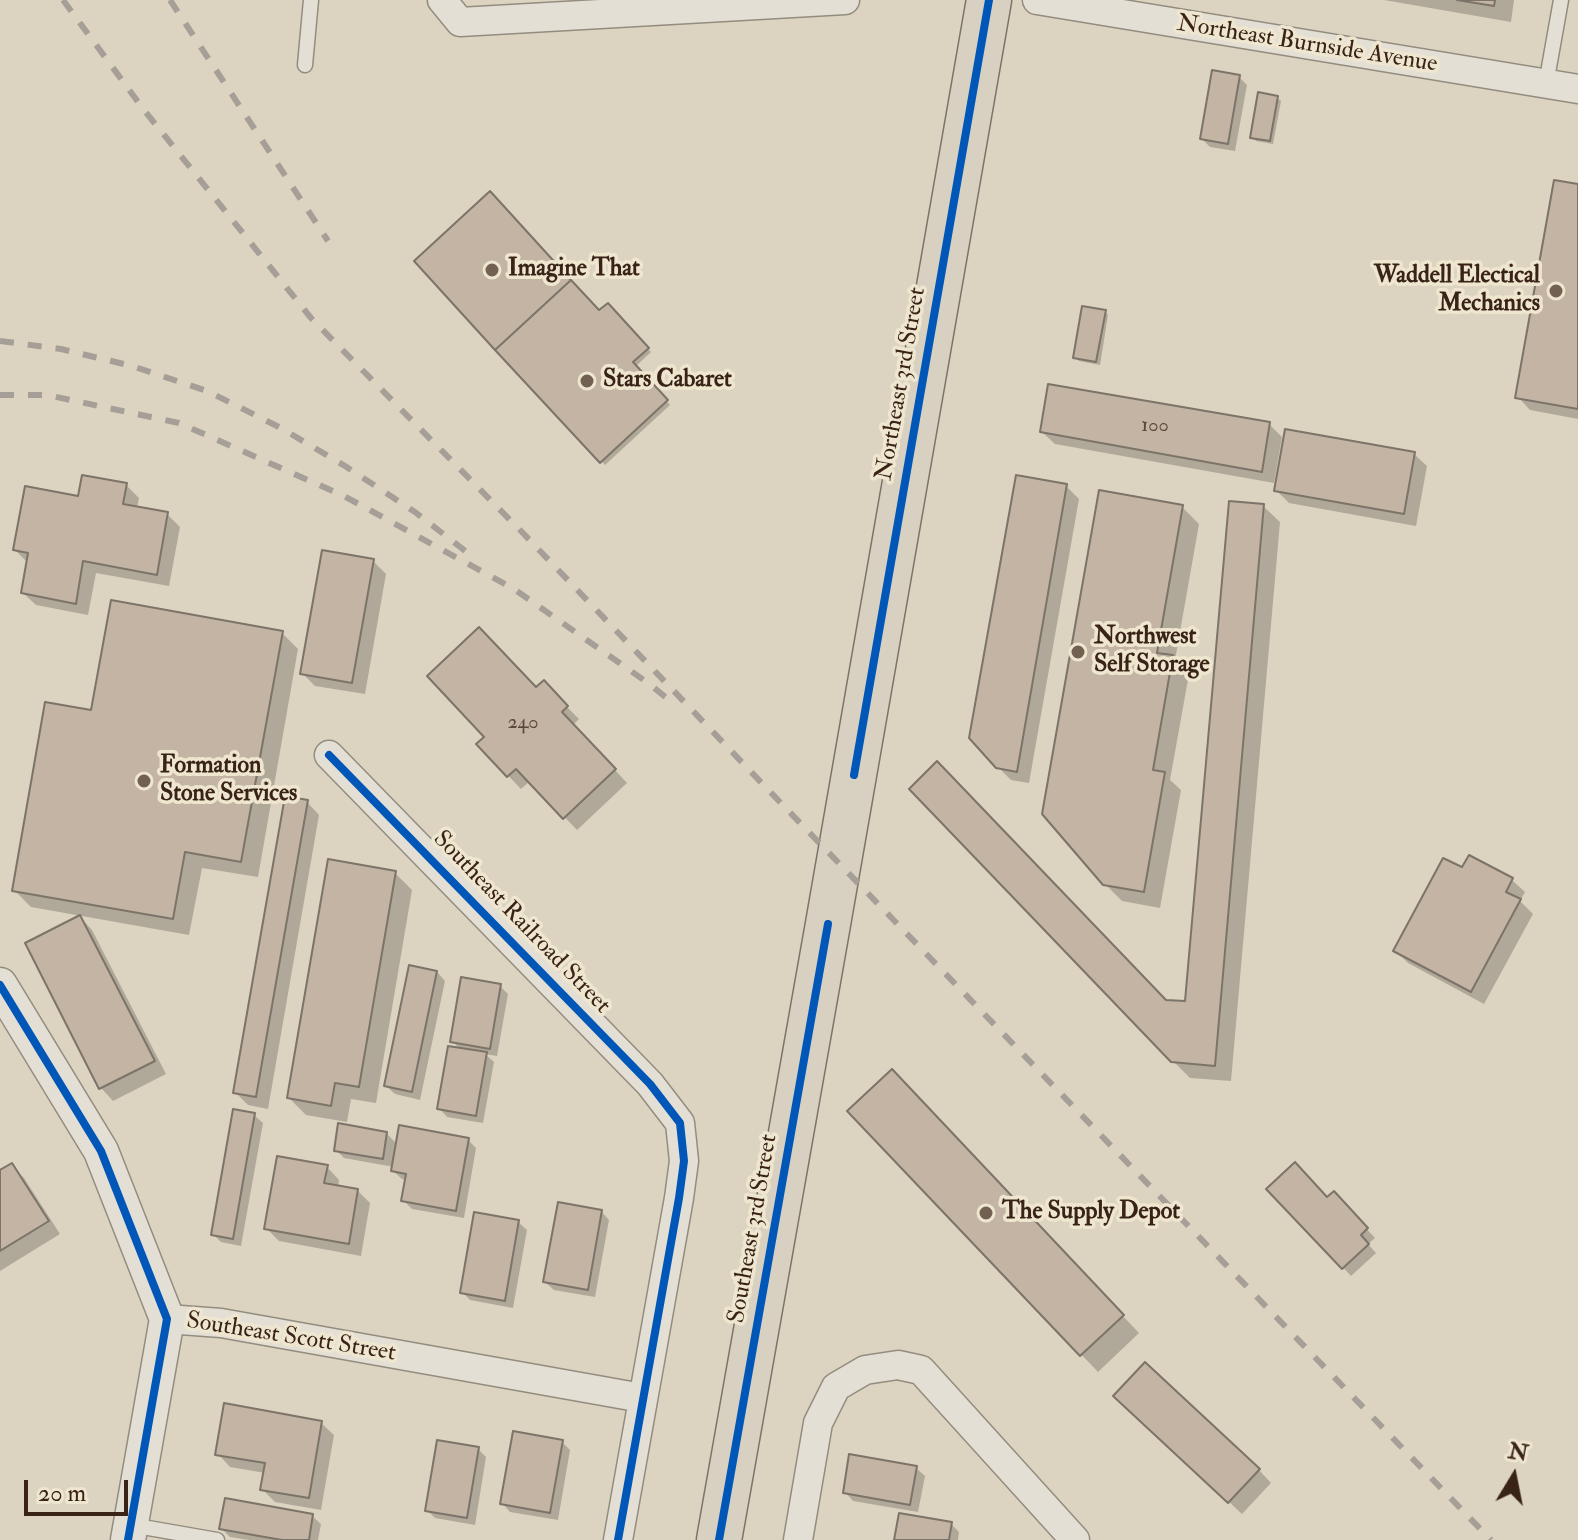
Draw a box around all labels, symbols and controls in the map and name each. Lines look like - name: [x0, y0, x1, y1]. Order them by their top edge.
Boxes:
- street label: Northeast Burnside Avenue: [1175, 10, 1439, 80]
- place label: Imagine That: [508, 256, 640, 284]
- marker: Imagine That: [483, 261, 501, 279]
- place label: Waddell Electical Mechanics: [1374, 263, 1540, 319]
- marker: Waddell Electical Mechanics: [1547, 282, 1565, 300]
- street label: Northeast 3rd Street: [871, 285, 933, 483]
- place label: Stars Cabaret: [603, 367, 732, 395]
- marker: Stars Cabaret: [578, 372, 596, 390]
- house number: 100: [1141, 415, 1169, 439]
- place label: Northwest Self Storage: [1094, 624, 1210, 680]
- marker: Northwest Self Storage: [1069, 643, 1087, 661]
- house number: 240: [507, 712, 539, 736]
- place label: Formation Stone Services: [160, 753, 297, 809]
- marker: Formation Stone Services: [135, 772, 153, 790]
- street label: Southeast Railroad Street: [426, 826, 616, 1020]
- street label: Southeast 3rd Street: [723, 1132, 785, 1326]
- place label: The Supply Depot: [1002, 1199, 1180, 1227]
- marker: The Supply Depot: [977, 1204, 995, 1222]
- street label: Southeast Scott Street: [184, 1307, 398, 1369]
- north arrow: [1474, 1436, 1554, 1516]
- text: N: [1506, 1437, 1530, 1468]
- scale bar: [28, 1464, 132, 1514]
- text: 20 m: [38, 1478, 86, 1509]

